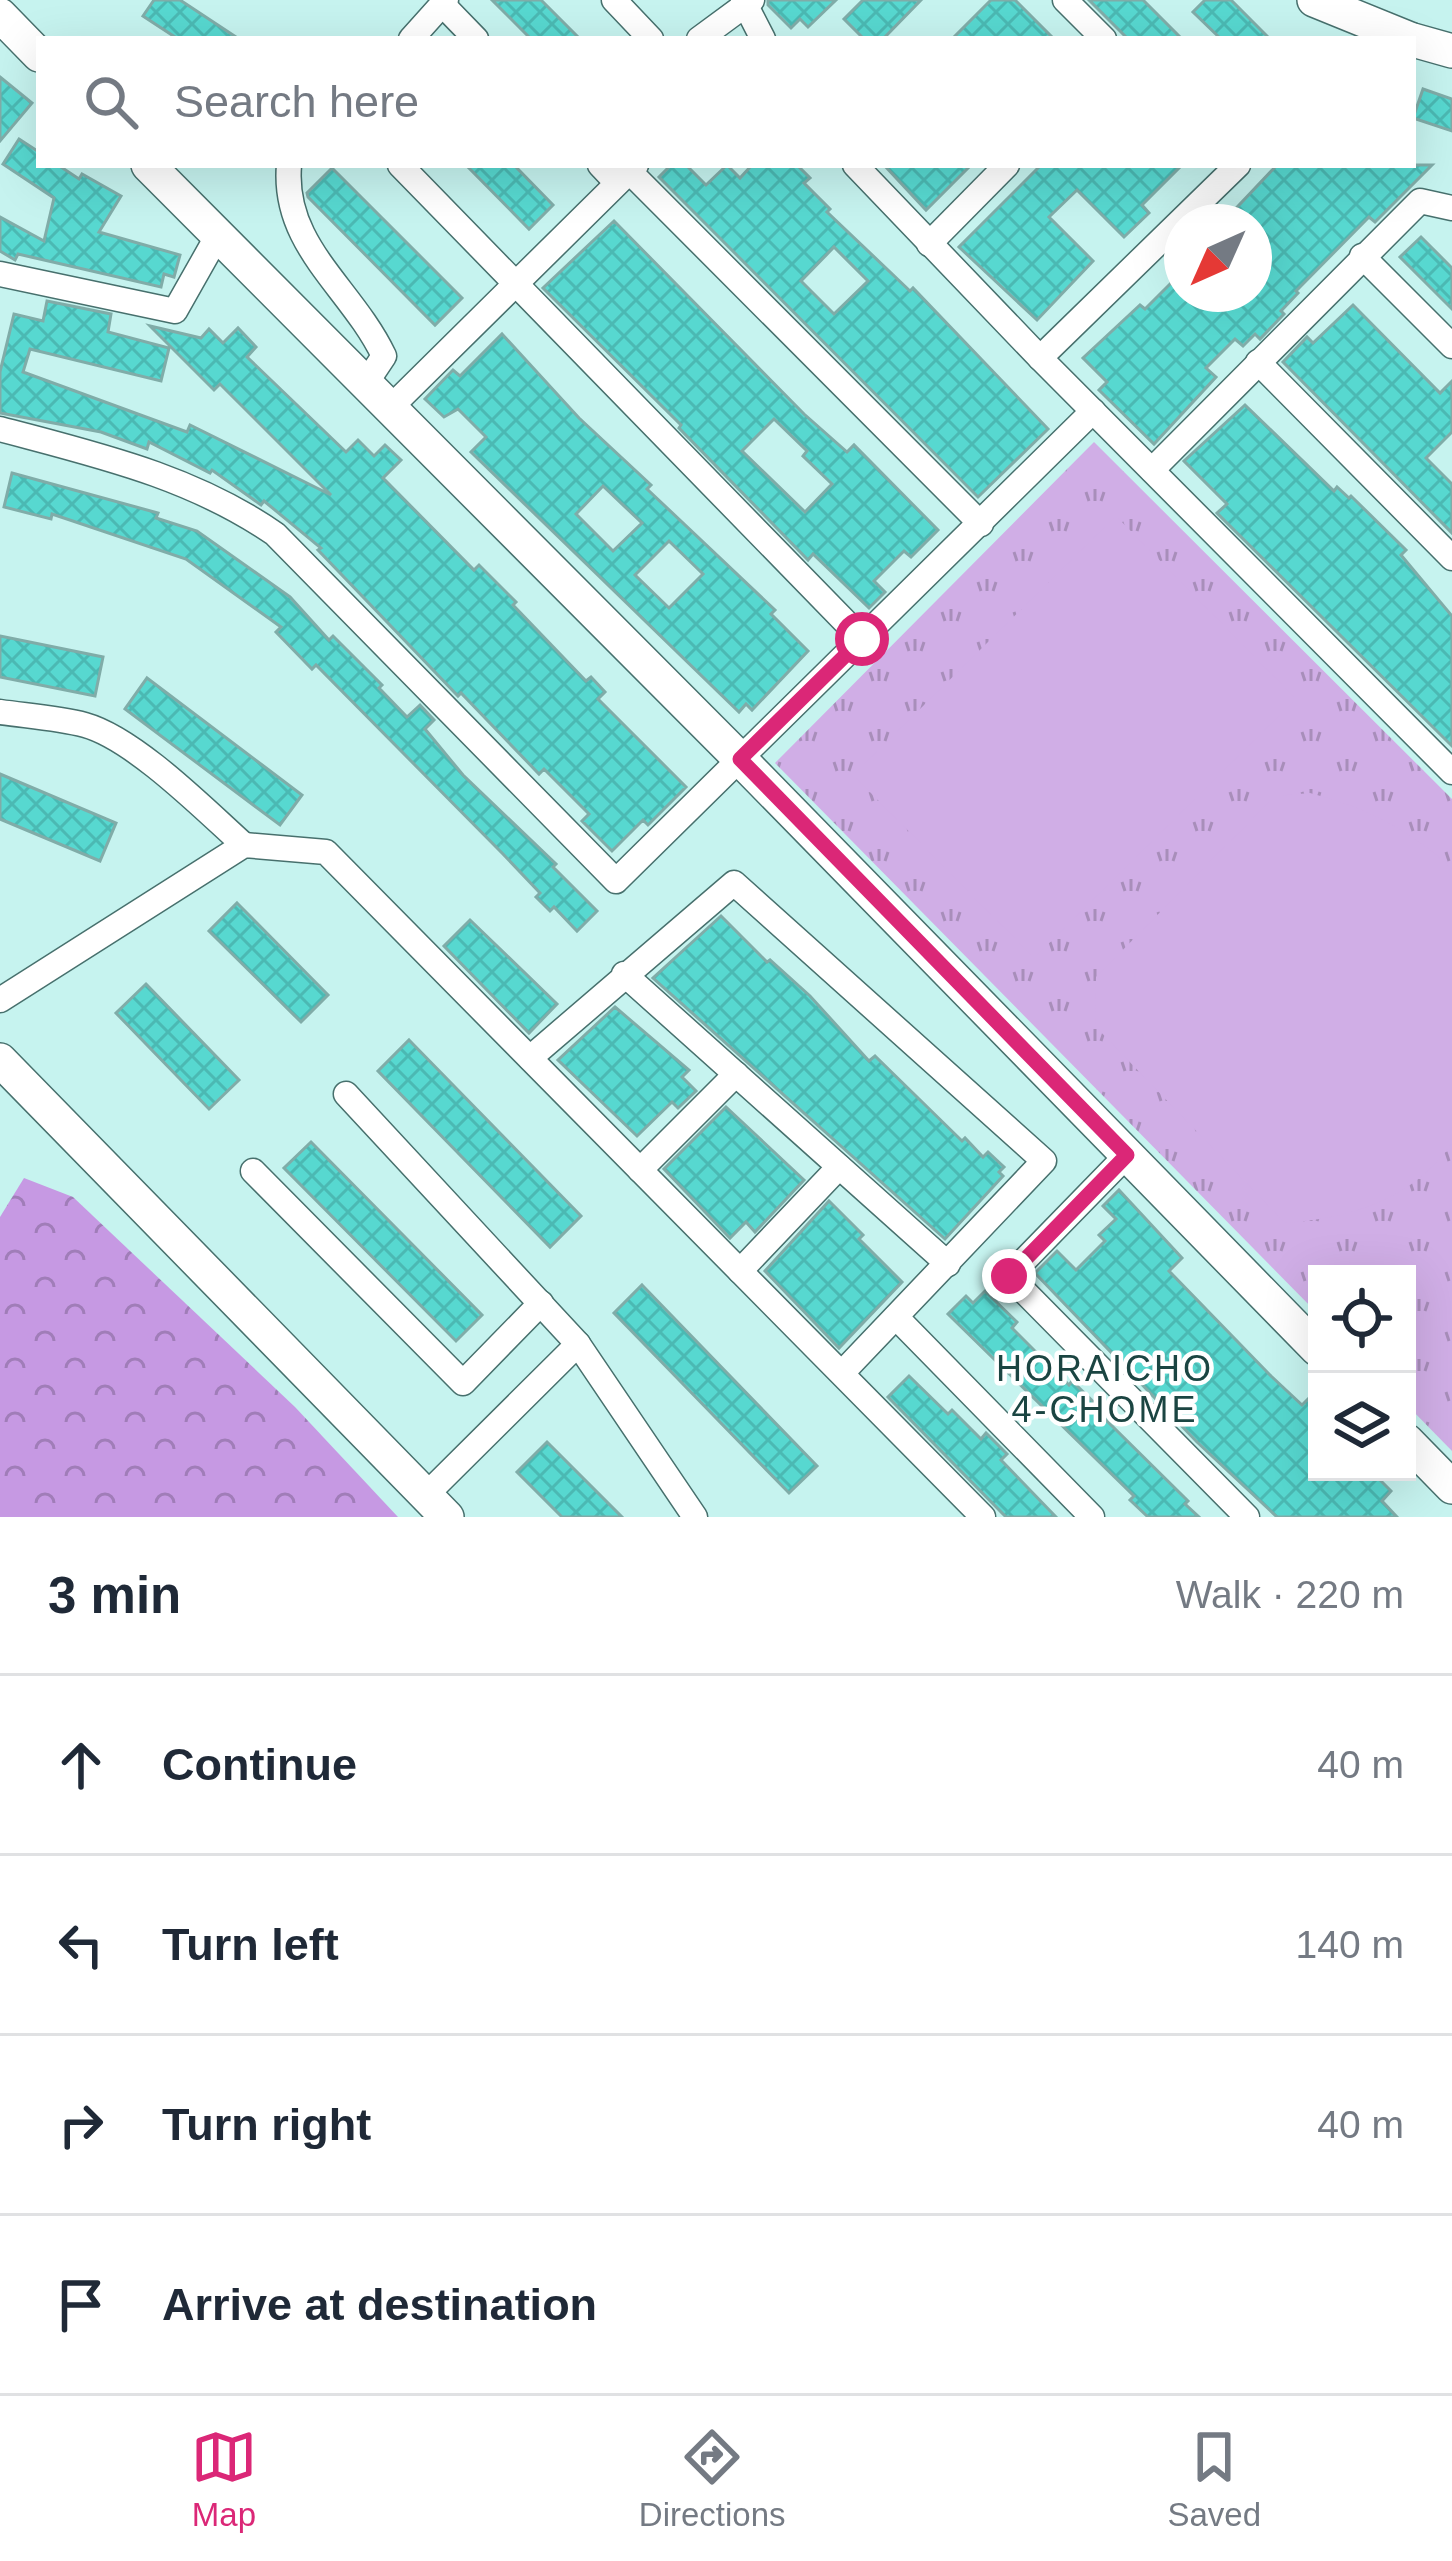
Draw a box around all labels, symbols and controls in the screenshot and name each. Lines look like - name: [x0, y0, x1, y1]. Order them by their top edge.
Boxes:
- search box: [36, 36, 1416, 168]
- icon: search: [78, 69, 144, 135]
- text: Search here: [174, 76, 419, 127]
- north arrow: [1164, 204, 1272, 312]
- route start: [835, 612, 889, 666]
- route end: [982, 1249, 1036, 1303]
- map controls: [1308, 1265, 1416, 1481]
- button: locate: [1308, 1265, 1416, 1373]
- district label: HORAICHO 4-CHOME: [996, 1348, 1214, 1430]
- button: layers: [1308, 1373, 1416, 1481]
- text: 3 min: [48, 1567, 181, 1624]
- text: Walk · 220 m: [1176, 1573, 1404, 1616]
- icon: ahead: [48, 1732, 114, 1798]
- text: Continue: [162, 1739, 357, 1790]
- text: 40 m: [1317, 1743, 1404, 1786]
- icon: left: [48, 1912, 114, 1978]
- text: Turn left: [162, 1919, 339, 1970]
- text: 140 m: [1296, 1923, 1404, 1966]
- icon: right: [48, 2092, 114, 2158]
- text: Turn right: [162, 2099, 371, 2150]
- text: 40 m: [1317, 2103, 1404, 2146]
- icon: arrive: [48, 2272, 114, 2338]
- text: Arrive at destination: [162, 2279, 597, 2330]
- tab: Map: [191, 2424, 257, 2534]
- tab: Directions: [639, 2424, 786, 2534]
- tab: Saved: [1167, 2424, 1261, 2534]

